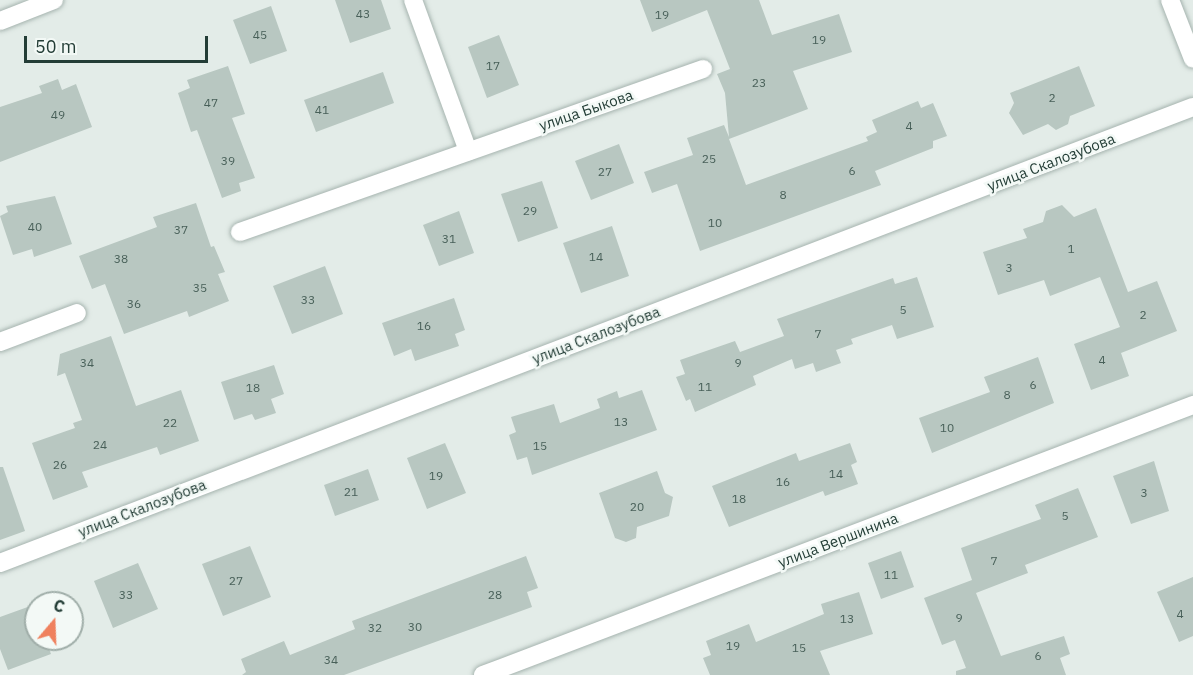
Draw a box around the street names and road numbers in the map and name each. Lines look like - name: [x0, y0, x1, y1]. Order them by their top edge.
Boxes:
- street label: улица Быкова: [537, 86, 635, 134]
- street label: улица Скалозубова: [985, 129, 1117, 195]
- street label: улица Скалозубова: [530, 302, 662, 368]
- street label: улица Скалозубова: [76, 475, 208, 541]
- street label: улица Вершинина: [775, 509, 901, 571]

